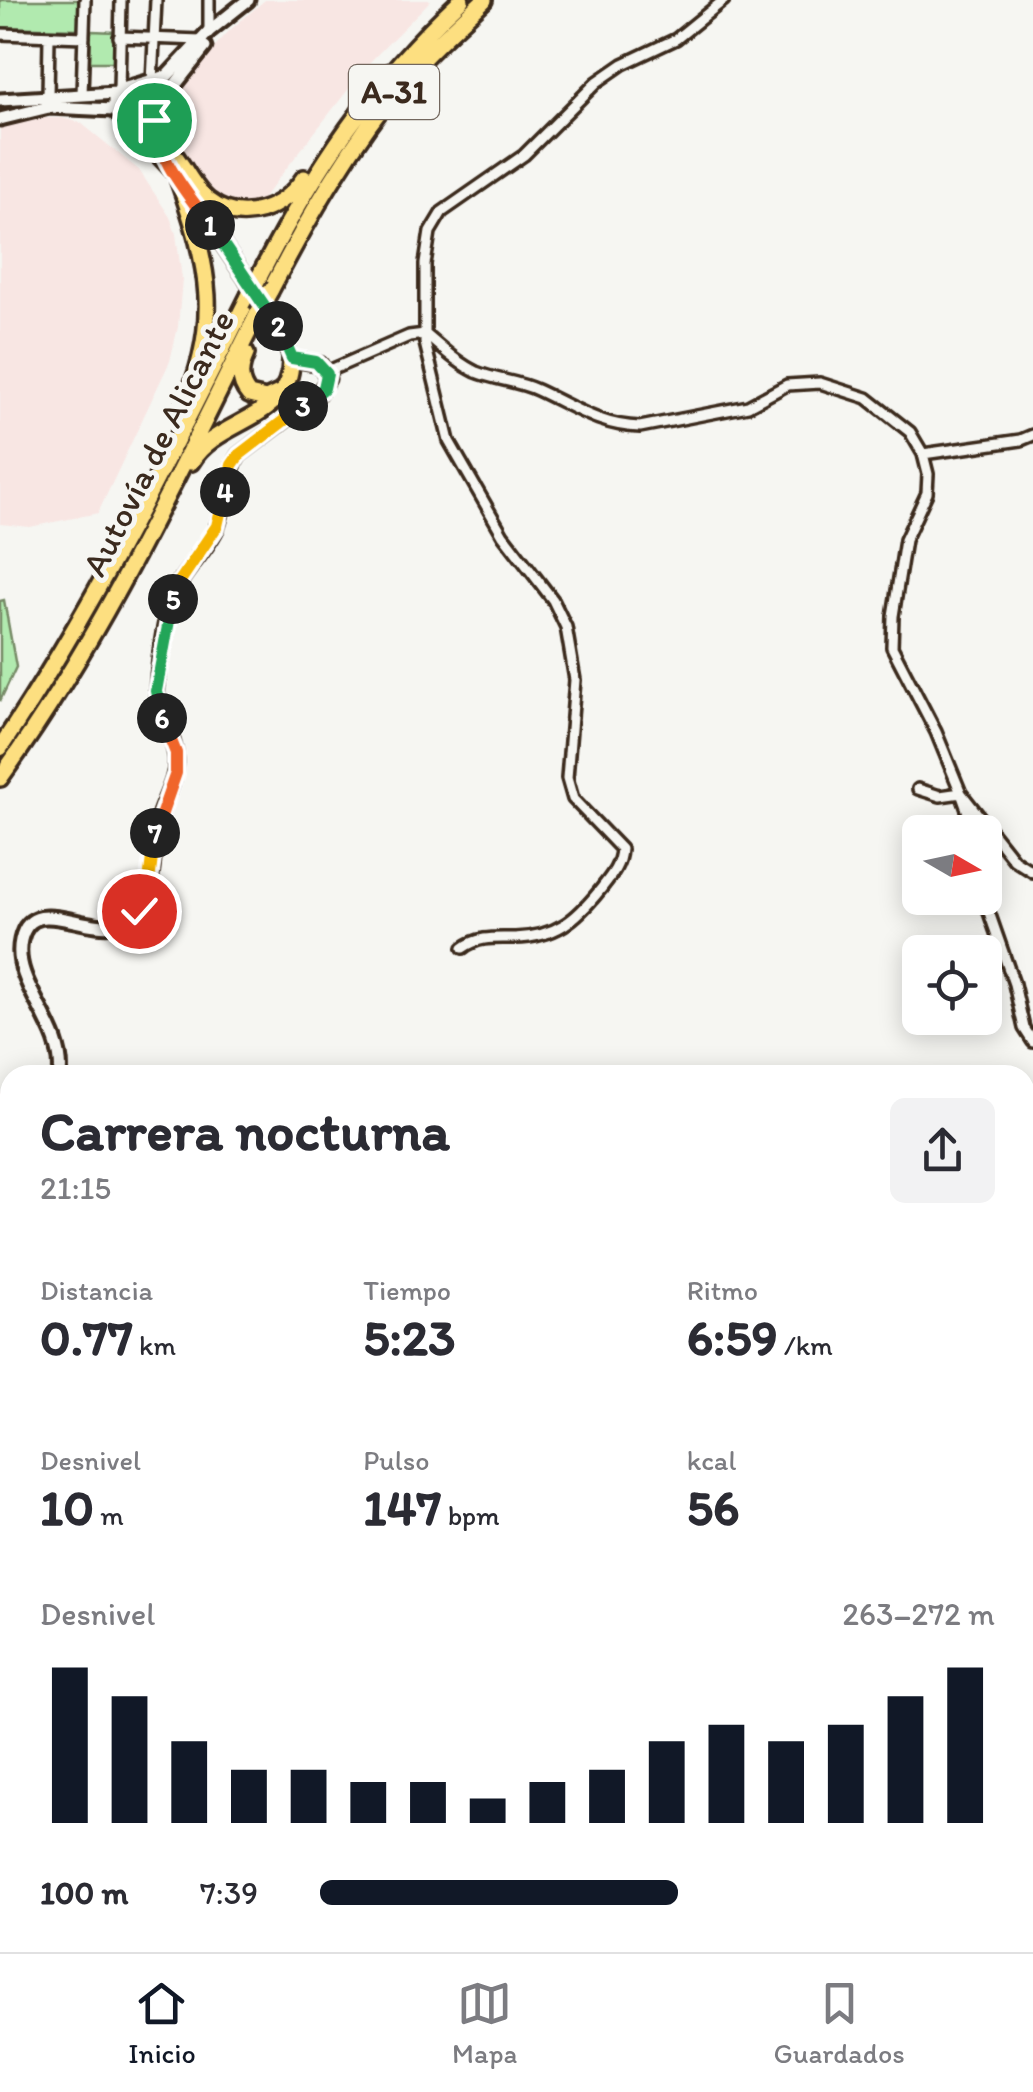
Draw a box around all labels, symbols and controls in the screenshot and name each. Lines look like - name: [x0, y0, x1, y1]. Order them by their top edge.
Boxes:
- road number: A-31: [349, 65, 439, 119]
- pin: [112, 78, 197, 163]
- icon: arrive: [127, 93, 182, 148]
- pin: 1: [185, 200, 235, 250]
- text: 1: [204, 208, 217, 242]
- pin: 2: [253, 301, 303, 351]
- street label: Autovía de Alicante: [73, 303, 243, 583]
- text: 2: [271, 309, 285, 343]
- pin: 3: [278, 381, 328, 431]
- text: 3: [295, 389, 311, 423]
- pin: 4: [200, 467, 250, 517]
- text: 4: [217, 475, 233, 509]
- pin: 5: [148, 574, 198, 624]
- text: 5: [166, 582, 180, 616]
- pin: 6: [137, 693, 187, 743]
- text: 6: [155, 701, 169, 735]
- pin: 7: [130, 808, 180, 858]
- north arrow: [902, 815, 1002, 915]
- map controls: [902, 815, 1002, 1035]
- text: 7: [148, 816, 162, 850]
- pin: [97, 869, 182, 954]
- icon: check: [112, 884, 167, 939]
- button: locate: [902, 935, 1002, 1035]
- text: Carrera nocturna: [40, 1098, 450, 1164]
- button: share: [890, 1098, 995, 1203]
- text: 21:15: [40, 1169, 111, 1207]
- text: Distancia: [40, 1273, 153, 1307]
- text: Tiempo: [363, 1273, 451, 1307]
- text: Ritmo: [687, 1273, 758, 1307]
- text: 0.77: [40, 1307, 133, 1368]
- text: 5:23: [363, 1307, 455, 1368]
- text: 6:59: [687, 1307, 778, 1368]
- text: km: [133, 1328, 176, 1362]
- text: /km: [778, 1328, 833, 1362]
- text: Desnivel: [40, 1443, 141, 1477]
- text: Pulso: [363, 1443, 429, 1477]
- text: kcal: [687, 1443, 736, 1477]
- text: 10: [40, 1477, 94, 1538]
- text: 147: [363, 1477, 441, 1538]
- text: 56: [687, 1477, 739, 1538]
- text: m: [94, 1498, 124, 1532]
- text: bpm: [441, 1498, 500, 1532]
- text: Desnivel: [40, 1595, 155, 1633]
- text: 263–272 m: [842, 1595, 995, 1633]
- text: 100 m: [40, 1874, 128, 1912]
- text: 7:39: [200, 1874, 258, 1912]
- tab: Inicio: [128, 1976, 196, 2070]
- tab: Mapa: [452, 1976, 517, 2070]
- tab: Guardados: [774, 1976, 905, 2070]

